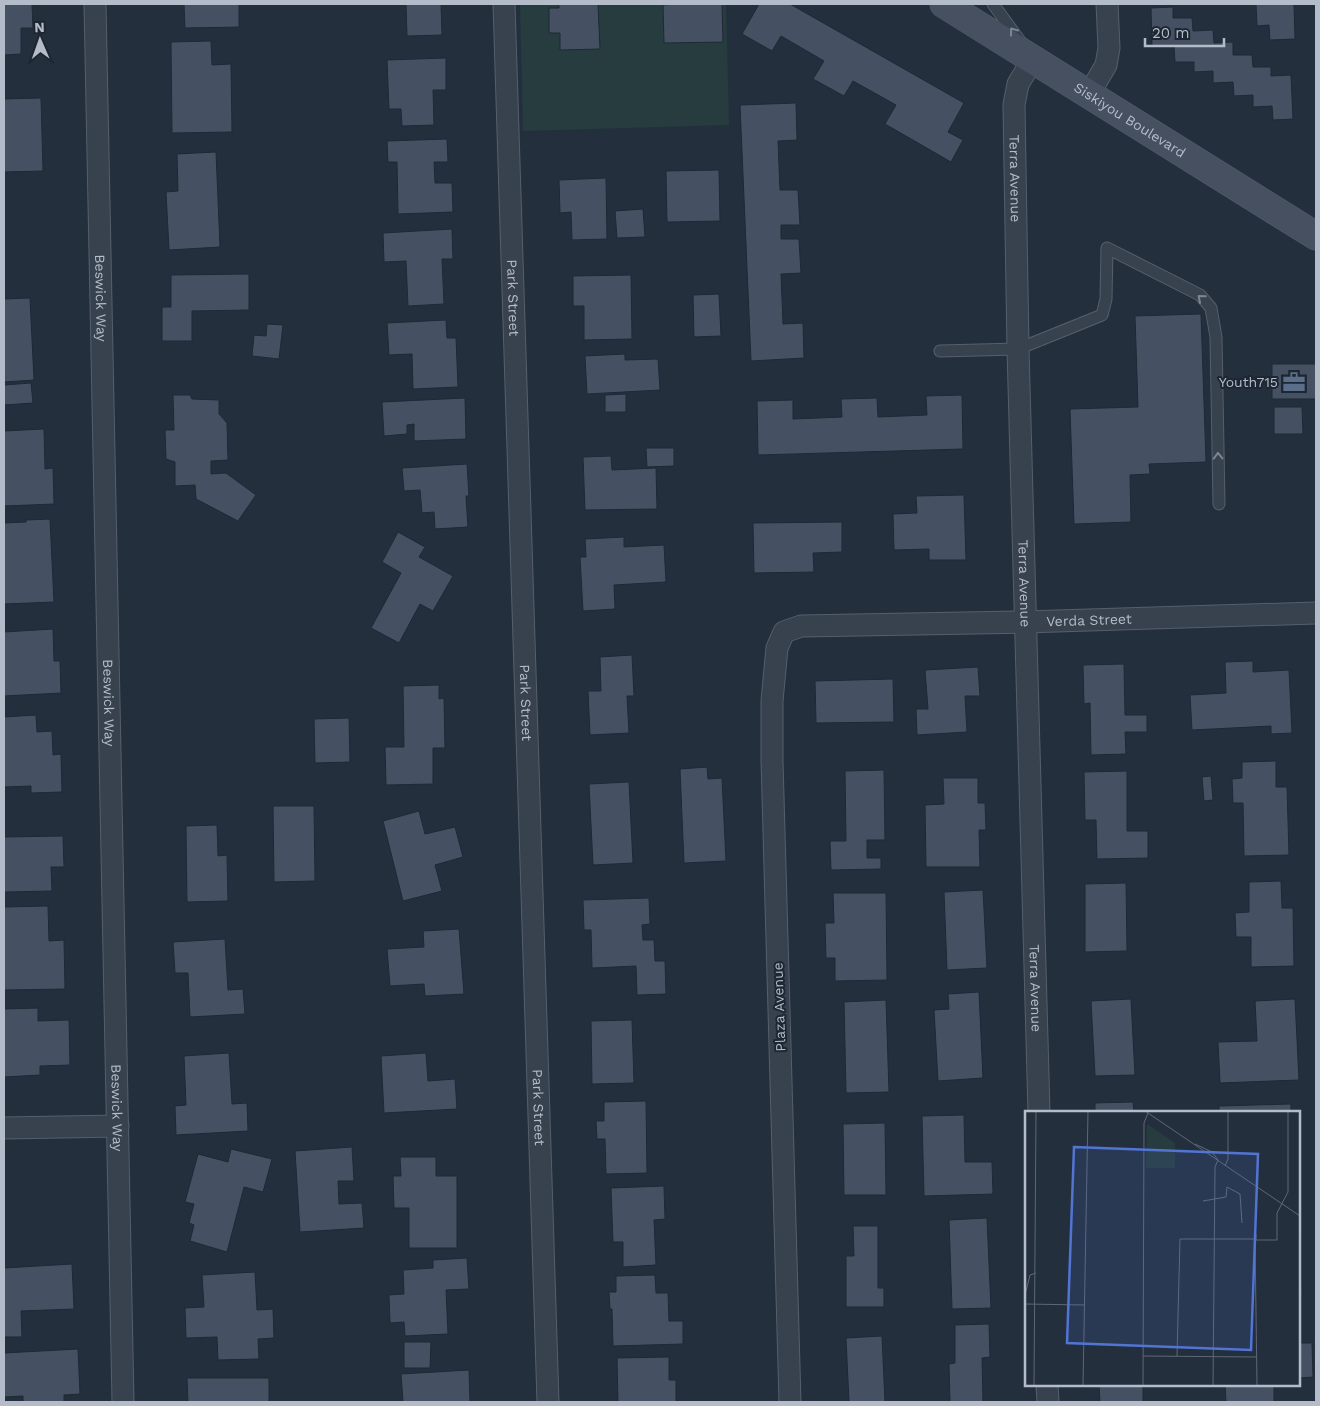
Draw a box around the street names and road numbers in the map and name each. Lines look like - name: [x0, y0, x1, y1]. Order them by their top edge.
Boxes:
- street label: Siskiyou Boulevard: [1071, 79, 1189, 161]
- street label: Terra Avenue: [1006, 135, 1024, 222]
- street label: Beswick Way: [92, 254, 110, 342]
- street label: Park Street: [504, 259, 522, 337]
- street label: Terra Avenue: [1015, 539, 1034, 627]
- street label: Verda Street: [1046, 611, 1132, 629]
- street label: Beswick Way: [100, 659, 118, 747]
- street label: Park Street: [517, 664, 535, 741]
- street label: Terra Avenue: [1026, 944, 1045, 1032]
- street label: Plaza Avenue: [769, 962, 789, 1052]
- street label: Beswick Way: [108, 1064, 126, 1152]
- street label: Park Street: [530, 1069, 548, 1146]

